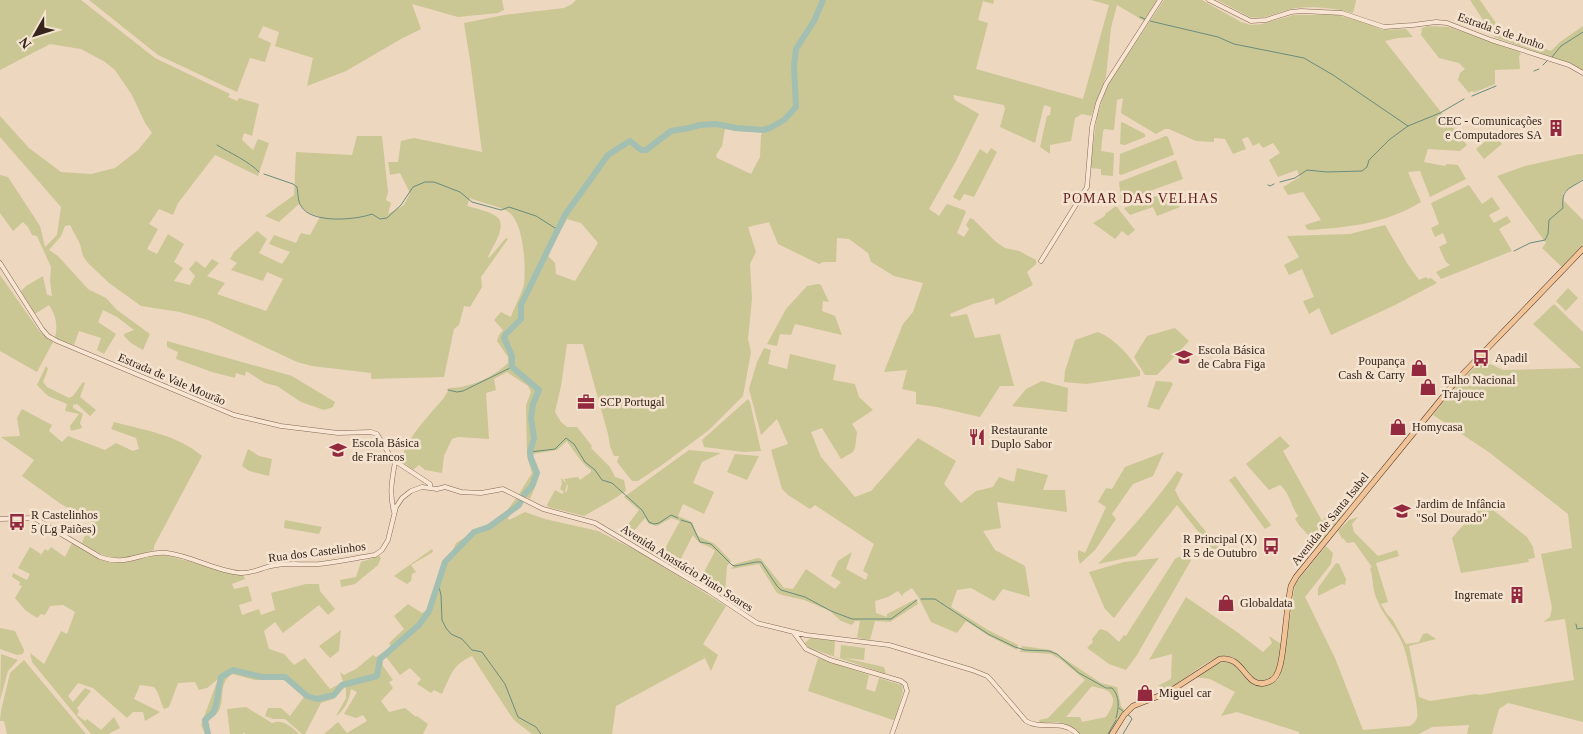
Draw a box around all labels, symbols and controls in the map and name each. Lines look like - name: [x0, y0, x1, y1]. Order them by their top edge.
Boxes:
- north arrow: [10, 10, 60, 60]
- street label: Estrada 5 de Junho: [1456, 10, 1546, 52]
- text: N: [16, 34, 34, 52]
- place label: CEC - Comunicações e Computadores SA: [1438, 114, 1542, 142]
- building icon: CEC - Comunicações e Computadores SA: [1546, 118, 1566, 138]
- district label: POMAR DAS VELHAS: [1063, 191, 1219, 206]
- place label: Escola Básica de Cabra Figa: [1198, 343, 1266, 371]
- school or university icon: Escola Básica de Cabra Figa: [1174, 347, 1194, 367]
- bus stop icon: Apadil: [1471, 348, 1491, 368]
- street label: Estrada de Vale Mourão: [116, 350, 228, 408]
- place label: Apadil: [1495, 351, 1528, 365]
- place label: Poupança Cash & Carry: [1338, 354, 1406, 382]
- shop icon: Poupança Cash & Carry: [1409, 358, 1429, 378]
- place label: Talho Nacional Trajouce: [1442, 373, 1516, 401]
- shop icon: Talho Nacional Trajouce: [1418, 377, 1438, 397]
- office icon: SCP Portugal: [576, 392, 596, 412]
- place label: SCP Portugal: [600, 395, 665, 409]
- shop icon: Homycasa: [1388, 417, 1408, 437]
- place label: Homycasa: [1412, 420, 1463, 434]
- place label: Restaurante Duplo Sabor: [991, 423, 1052, 451]
- restaurant icon: Restaurante Duplo Sabor: [967, 427, 987, 447]
- place label: Escola Básica de Francos: [352, 436, 420, 464]
- school or university icon: Escola Básica de Francos: [328, 440, 348, 460]
- street label: Avenida de Santa Isabel: [1288, 469, 1372, 568]
- place label: Jardim de Infância "Sol Dourado": [1416, 497, 1506, 525]
- school or university icon: Jardim de Infância "Sol Dourado": [1392, 501, 1412, 521]
- place label: R Castelinhos 5 (Lg Paiões): [31, 508, 98, 536]
- bus stop icon: R Castelinhos 5 (Lg Paiões): [7, 512, 27, 532]
- street label: Avenida Anastácio Pinto Soares: [618, 521, 756, 615]
- place label: R Principal (X) R 5 de Outubro: [1183, 532, 1257, 560]
- bus stop icon: R Principal (X) R 5 de Outubro: [1261, 536, 1281, 556]
- street label: Rua dos Castelinhos: [268, 539, 367, 565]
- building icon: Ingremate: [1507, 585, 1527, 605]
- place label: Ingremate: [1454, 588, 1503, 602]
- shop icon: Globaldata: [1216, 593, 1236, 613]
- place label: Globaldata: [1240, 596, 1293, 610]
- shop icon: Miguel car: [1135, 683, 1155, 703]
- place label: Miguel car: [1159, 686, 1211, 700]

